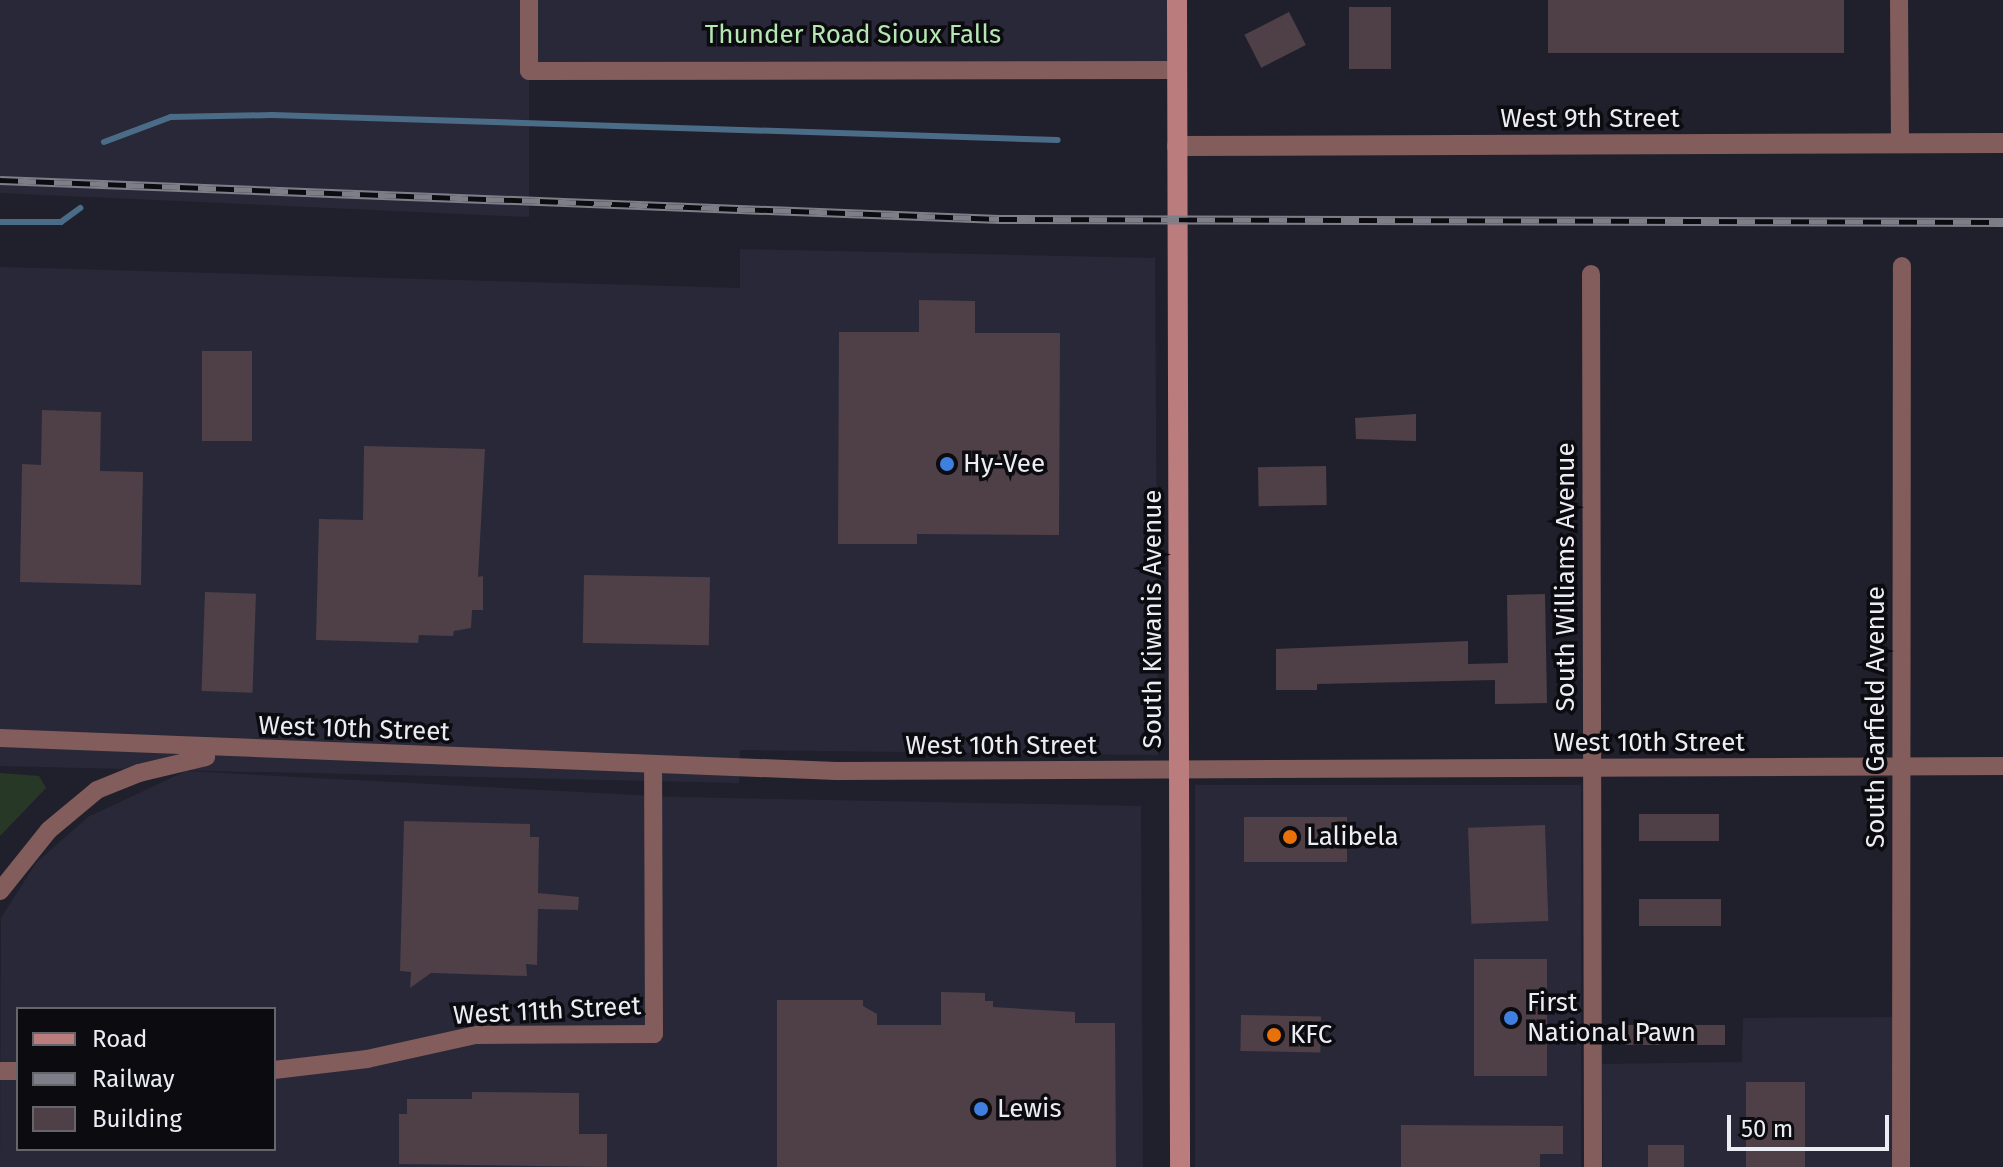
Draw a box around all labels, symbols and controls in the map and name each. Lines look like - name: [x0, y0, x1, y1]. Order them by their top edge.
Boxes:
- park label: Thunder Road Sioux Falls: [705, 19, 1001, 51]
- street label: West 9th Street: [1500, 103, 1680, 135]
- street label: South Williams Avenue: [1550, 442, 1582, 712]
- place label: Hy-Vee: [963, 448, 1045, 480]
- marker: Hy-Vee: [938, 455, 956, 473]
- street label: South Kiwanis Avenue: [1137, 489, 1169, 749]
- street label: South Garfield Avenue: [1860, 586, 1892, 848]
- street label: West 10th Street: [258, 710, 450, 748]
- street label: West 10th Street: [1553, 727, 1745, 759]
- street label: West 10th Street: [905, 730, 1097, 762]
- place label: Lalibela: [1306, 821, 1399, 853]
- marker: Lalibela: [1281, 828, 1299, 846]
- place label: First National Pawn: [1527, 987, 1696, 1048]
- street label: West 11th Street: [452, 991, 642, 1031]
- legend: [16, 1007, 276, 1151]
- marker: First National Pawn: [1502, 1009, 1520, 1027]
- place label: KFC: [1290, 1019, 1332, 1051]
- text: Road: [92, 1025, 147, 1053]
- marker: KFC: [1265, 1026, 1283, 1044]
- text: Railway: [92, 1065, 175, 1093]
- place label: Lewis: [997, 1093, 1062, 1125]
- scale bar: [1731, 1099, 1893, 1149]
- marker: Lewis: [972, 1100, 990, 1118]
- text: Building: [92, 1105, 182, 1133]
- text: 50 m: [1741, 1115, 1793, 1143]

